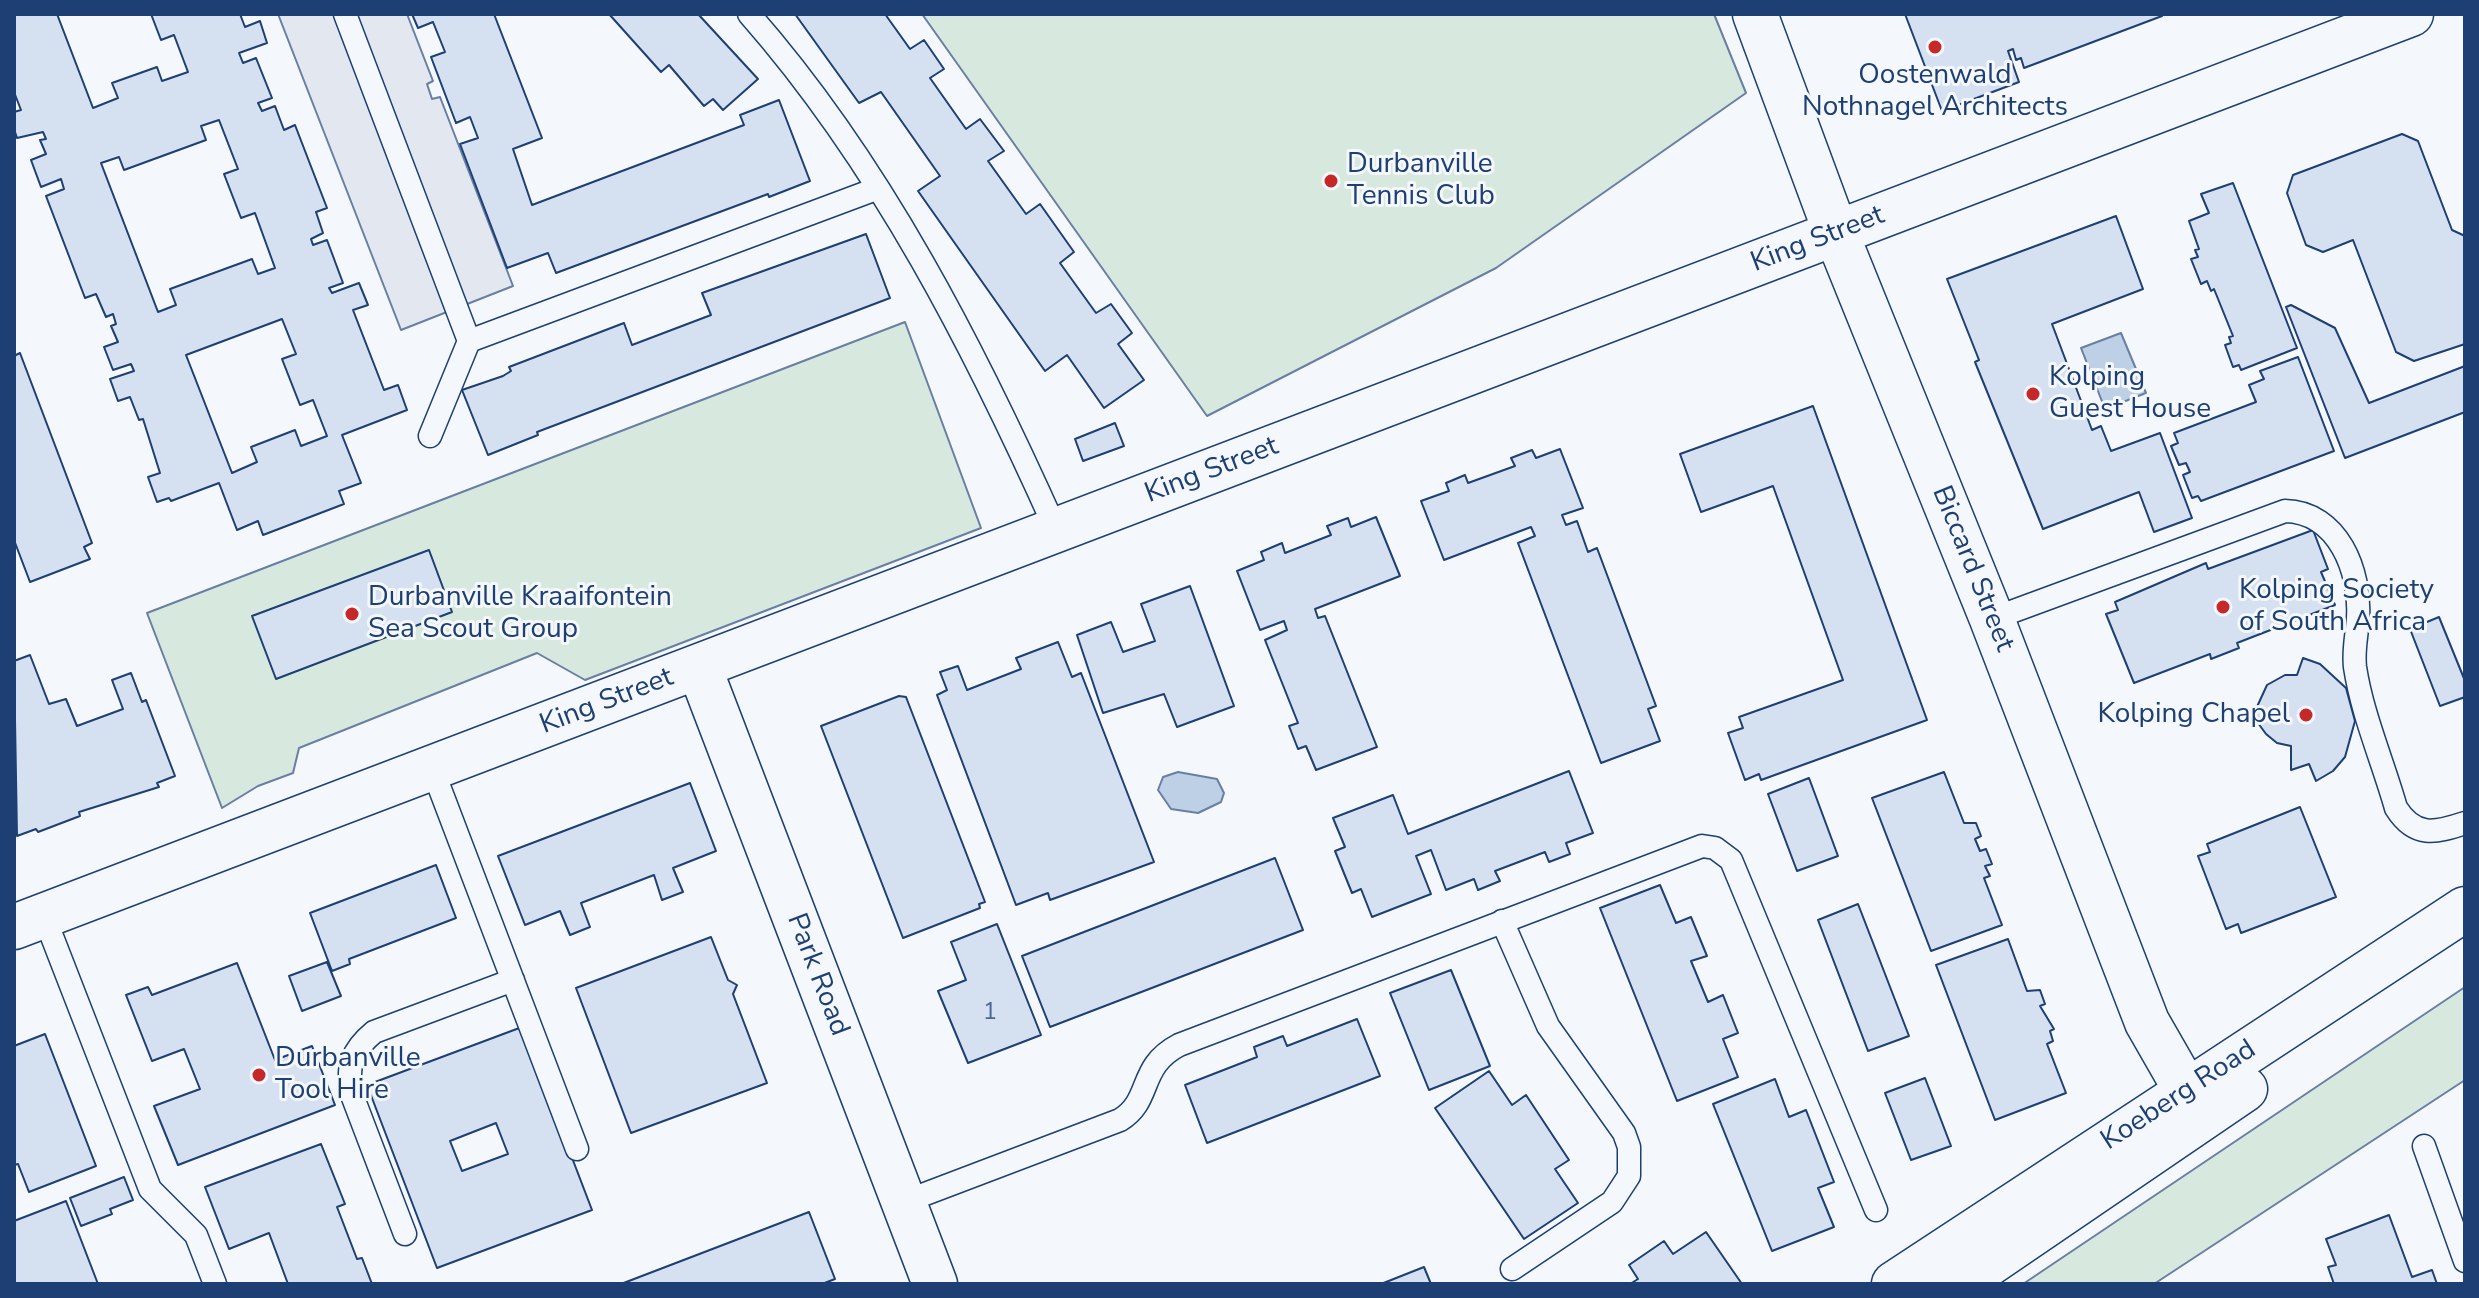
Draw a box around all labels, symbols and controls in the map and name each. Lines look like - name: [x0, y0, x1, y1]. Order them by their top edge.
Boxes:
- marker: Oostenwald Nothnagel Architects: [1926, 38, 1944, 56]
- place label: Oostenwald Nothnagel Architects: [1802, 59, 2068, 125]
- place label: Durbanville Tennis Club: [1347, 148, 1495, 214]
- marker: Durbanville Tennis Club: [1322, 172, 1340, 190]
- street label: King Street: [1747, 199, 1889, 281]
- place label: Kolping Guest House: [2049, 361, 2211, 427]
- marker: Kolping Guest House: [2024, 385, 2042, 403]
- street label: King Street: [1141, 430, 1283, 512]
- street label: Biccard Street: [1924, 481, 2020, 657]
- place label: Kolping Society of South Africa: [2239, 574, 2434, 640]
- place label: Durbanville Kraaifontein Sea Scout Group: [368, 581, 672, 647]
- marker: Kolping Society of South Africa: [2214, 598, 2232, 616]
- marker: Durbanville Kraaifontein Sea Scout Group: [343, 605, 361, 623]
- street label: King Street: [536, 661, 678, 743]
- place label: Kolping Chapel: [2098, 698, 2290, 732]
- marker: Kolping Chapel: [2297, 706, 2315, 724]
- street label: Park Road: [778, 909, 856, 1041]
- house number: 1: [983, 999, 997, 1027]
- street label: Koeberg Road: [2095, 1034, 2263, 1158]
- place label: Durbanville Tool Hire: [275, 1042, 421, 1108]
- marker: Durbanville Tool Hire: [250, 1066, 268, 1084]

